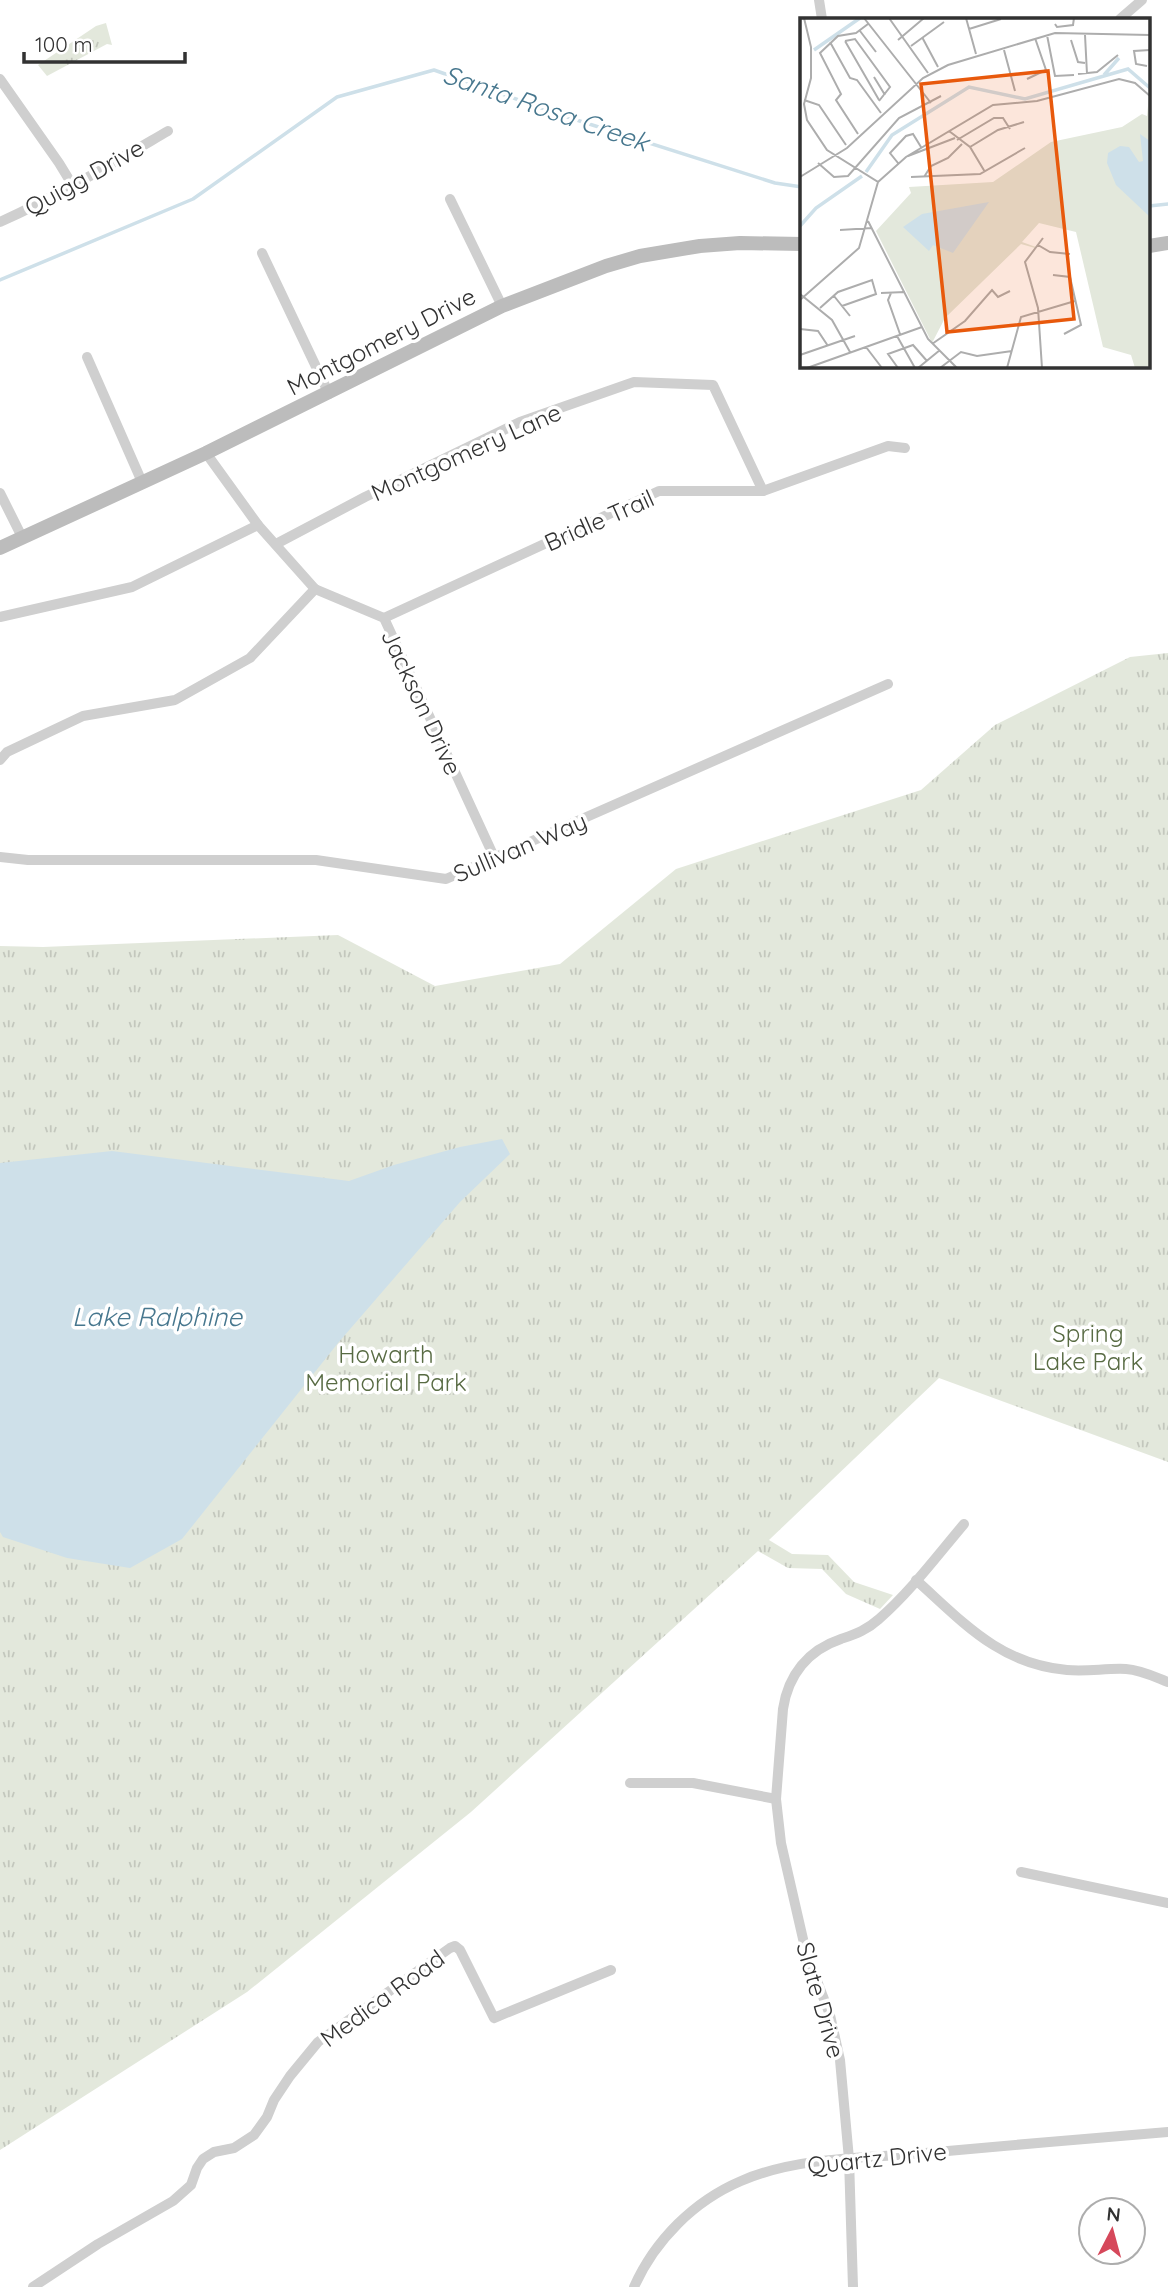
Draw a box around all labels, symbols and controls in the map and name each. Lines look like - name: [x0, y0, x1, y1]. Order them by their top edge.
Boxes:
- inset map: [800, 18, 1150, 368]
- scale bar: [24, 21, 186, 65]
- text: 100 m: [35, 31, 93, 57]
- water label: Santa Rosa Creek: [439, 57, 655, 159]
- street label: Quigg Drive: [19, 132, 149, 222]
- street label: Montgomery Drive: [282, 280, 480, 402]
- street label: Montgomery Lane: [366, 397, 566, 507]
- street label: Bridle Trail: [539, 482, 659, 558]
- street label: Jackson Drive: [375, 624, 469, 780]
- street label: Sullivan Way: [449, 805, 591, 889]
- water label: Lake Ralphine: [72, 1300, 243, 1333]
- park label: Spring Lake Park: [1033, 1318, 1143, 1376]
- park label: Howarth Memorial Park: [305, 1339, 467, 1397]
- street label: Slate Drive: [790, 1938, 852, 2062]
- street label: Medica Road: [314, 1943, 450, 2053]
- street label: Quartz Drive: [806, 2136, 948, 2180]
- north arrow: [1077, 2196, 1147, 2266]
- text: N: [1106, 2201, 1122, 2227]

